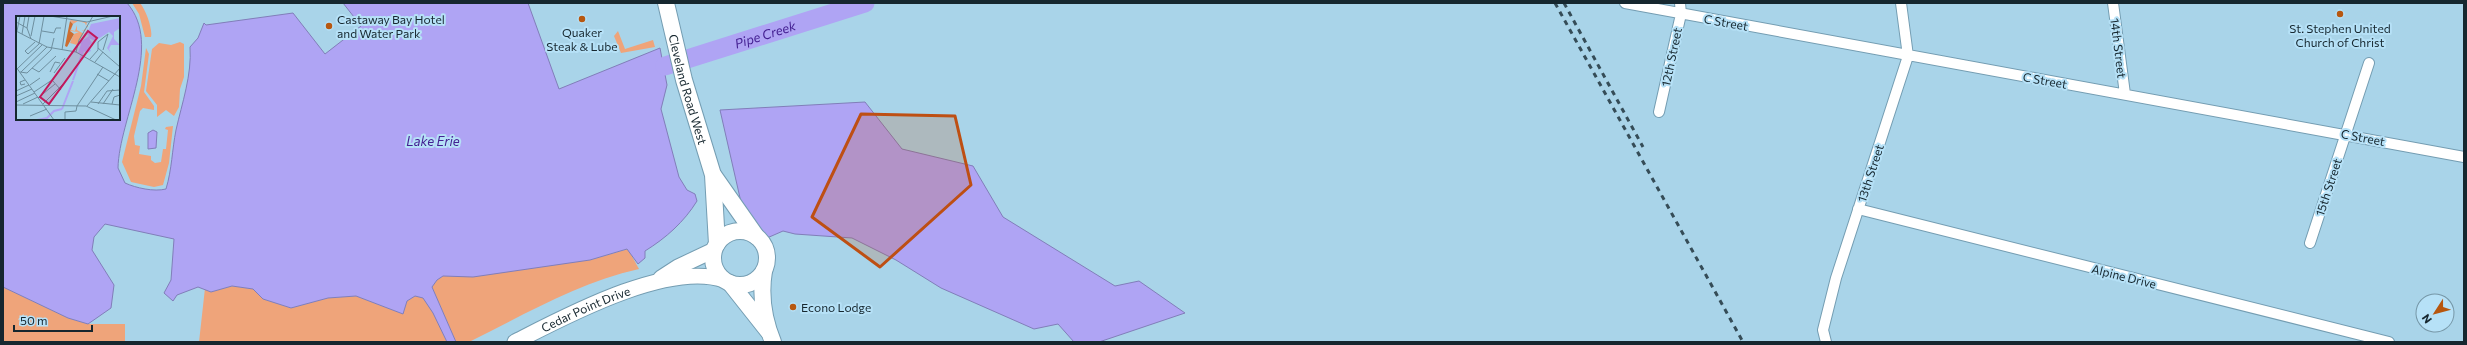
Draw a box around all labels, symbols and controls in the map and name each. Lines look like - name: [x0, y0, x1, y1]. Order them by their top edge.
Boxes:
- marker: St. Stephen United Church of Christ: [2335, 9, 2345, 19]
- street label: C Street: [1703, 11, 1749, 33]
- place label: Castaway Bay Hotel and Water Park: [337, 12, 445, 40]
- marker: Quaker Steak & Lube: [577, 14, 587, 24]
- inset map: [16, 16, 120, 120]
- water label: Pipe Creek: [733, 17, 799, 52]
- street label: 14th Street: [2108, 17, 2130, 79]
- marker: Castaway Bay Hotel and Water Park: [324, 21, 334, 31]
- place label: St. Stephen United Church of Christ: [2289, 21, 2391, 49]
- place label: Quaker Steak & Lube: [546, 25, 618, 53]
- street label: 12th Street: [1658, 26, 1684, 88]
- street label: Cleveland Road West: [666, 33, 710, 146]
- street label: C Street: [2022, 69, 2068, 91]
- street label: C Street: [2340, 126, 2386, 148]
- water label: Lake Erie: [406, 133, 460, 149]
- street label: 13th Street: [1854, 142, 1886, 204]
- street label: 15th Street: [2312, 156, 2344, 218]
- street label: Alpine Drive: [2090, 261, 2158, 291]
- street label: Cedar Point Drive: [539, 283, 632, 335]
- north arrow: [2415, 293, 2455, 333]
- place label: Econo Lodge: [801, 300, 871, 314]
- marker: Econo Lodge: [788, 302, 798, 312]
- scale bar: [14, 307, 92, 333]
- text: N: [2419, 312, 2434, 326]
- text: 50 m: [20, 313, 48, 327]

